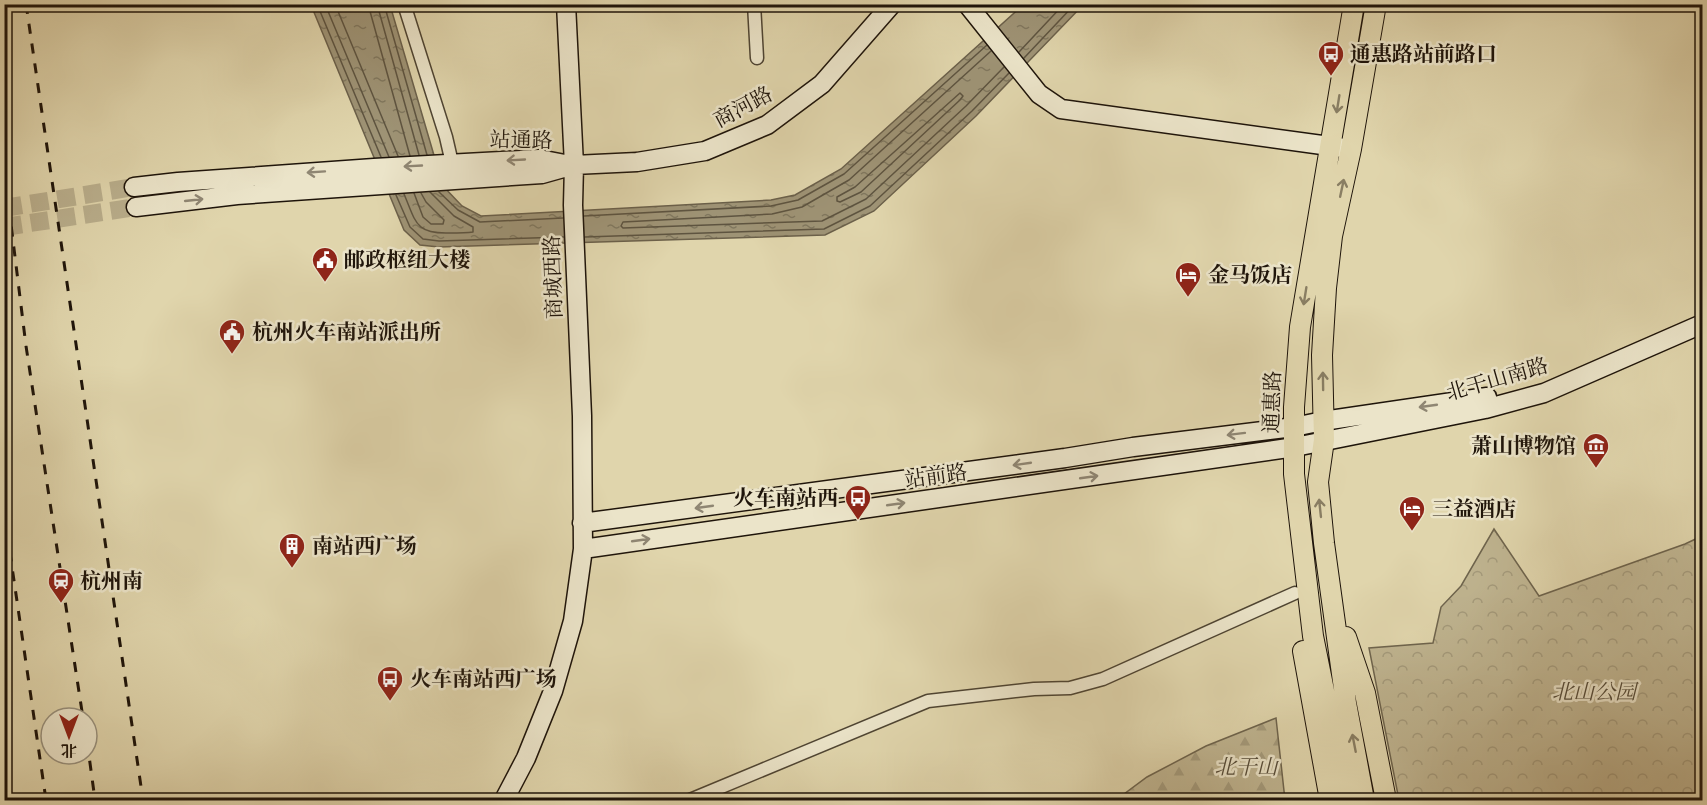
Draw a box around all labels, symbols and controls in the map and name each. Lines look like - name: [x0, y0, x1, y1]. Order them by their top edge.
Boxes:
- bus stop icon: 通惠路站前路口: [1316, 39, 1346, 77]
- place label: 通惠路站前路口: [1350, 40, 1497, 67]
- street label: 商河路: [709, 80, 777, 133]
- one-way arrow: [1332, 93, 1343, 113]
- street label: 站通路: [489, 125, 553, 154]
- one-way arrow: [507, 155, 527, 166]
- one-way arrow: [403, 160, 423, 171]
- one-way arrow: [306, 167, 326, 178]
- one-way arrow: [1337, 179, 1349, 198]
- one-way arrow: [183, 194, 203, 205]
- street label: 商城西路: [538, 235, 567, 319]
- public building icon: 邮政枢纽大楼: [310, 245, 340, 283]
- place label: 邮政枢纽大楼: [344, 246, 470, 273]
- hotel icon: 金马饭店: [1173, 260, 1203, 298]
- place label: 金马饭店: [1208, 261, 1292, 288]
- one-way arrow: [1299, 285, 1310, 305]
- public building icon: 杭州火车南站派出所: [217, 317, 247, 355]
- place label: 杭州火车南站派出所: [252, 318, 441, 345]
- street label: 北干山南路: [1443, 351, 1551, 406]
- street label: 通惠路: [1257, 370, 1286, 434]
- one-way arrow: [1317, 372, 1329, 392]
- one-way arrow: [1418, 400, 1438, 411]
- one-way arrow: [1227, 429, 1247, 440]
- museum icon: 萧山博物馆: [1581, 431, 1611, 469]
- place label: 萧山博物馆: [1471, 432, 1576, 459]
- street label: 站前路: [903, 458, 969, 493]
- one-way arrow: [1013, 459, 1033, 470]
- one-way arrow: [1079, 471, 1099, 482]
- bus stop icon: 火车南站西: [843, 483, 873, 521]
- place label: 火车南站西: [733, 484, 838, 511]
- hotel icon: 三益酒店: [1397, 494, 1427, 532]
- place label: 三益酒店: [1432, 495, 1516, 522]
- one-way arrow: [886, 499, 905, 510]
- one-way arrow: [1315, 499, 1326, 519]
- one-way arrow: [695, 501, 715, 512]
- building icon: 南站西广场: [277, 531, 307, 569]
- place label: 南站西广场: [312, 532, 417, 559]
- one-way arrow: [630, 535, 650, 546]
- station icon: 杭州南: [46, 566, 76, 604]
- place label: 杭州南: [80, 567, 143, 594]
- bus stop icon: 火车南站西广场: [375, 664, 405, 702]
- place label: 火车南站西广场: [410, 665, 557, 692]
- park label: 北山公园: [1552, 678, 1639, 705]
- north arrow: [39, 706, 99, 766]
- one-way arrow: [1348, 734, 1359, 753]
- text: 北: [61, 740, 77, 761]
- park label: 北干山: [1215, 753, 1279, 780]

